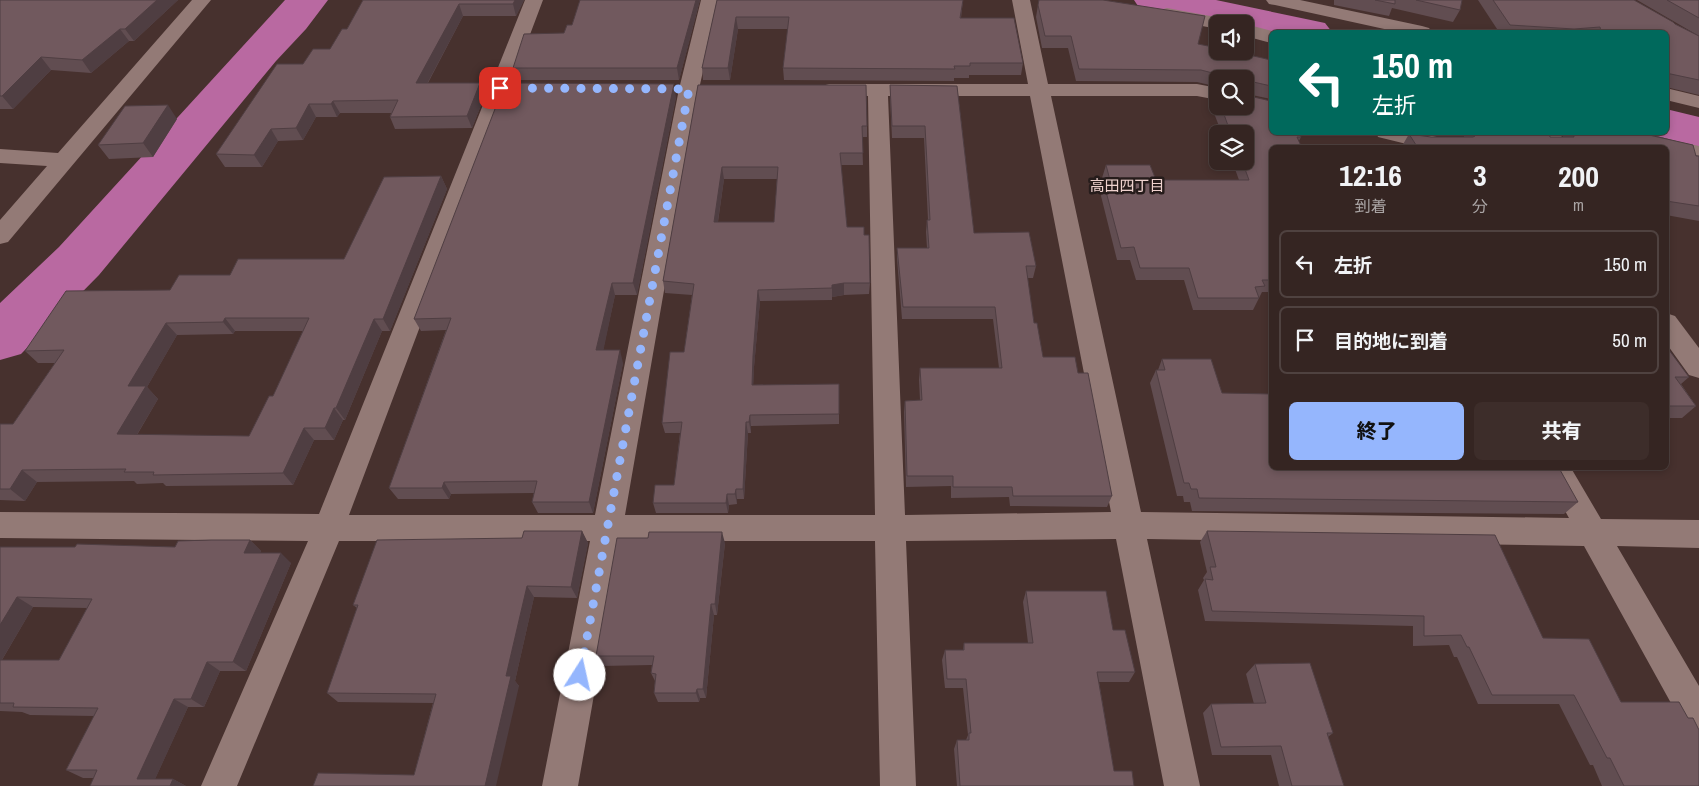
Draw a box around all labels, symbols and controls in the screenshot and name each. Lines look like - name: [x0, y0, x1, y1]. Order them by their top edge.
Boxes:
- map controls: [1209, 15, 1254, 170]
- button: sound: [1209, 15, 1254, 60]
- text: 150 m: [1372, 42, 1453, 89]
- icon: left: [1289, 50, 1354, 115]
- pin: [479, 67, 521, 109]
- button: search: [1209, 70, 1254, 115]
- icon: arrive: [486, 74, 514, 102]
- text: 左折: [1372, 90, 1416, 120]
- button: layers: [1209, 125, 1254, 170]
- text: 12:16: [1339, 155, 1402, 195]
- text: 3: [1473, 155, 1487, 195]
- text: 200: [1558, 156, 1599, 196]
- district label: 高田四丁目: [1089, 175, 1165, 196]
- text: m: [1573, 194, 1584, 216]
- text: 到着: [1354, 195, 1386, 217]
- text: 分: [1472, 195, 1488, 217]
- icon: left: [1291, 250, 1319, 278]
- text: 150 m: [1604, 251, 1647, 277]
- text: 左折: [1334, 252, 1372, 278]
- icon: arrive: [1291, 326, 1319, 354]
- text: 50 m: [1612, 327, 1647, 353]
- text: 目的地に到着: [1334, 328, 1448, 354]
- button: 終了: [1289, 402, 1464, 460]
- button: 共有: [1474, 402, 1649, 460]
- position arrow: [553, 648, 605, 700]

